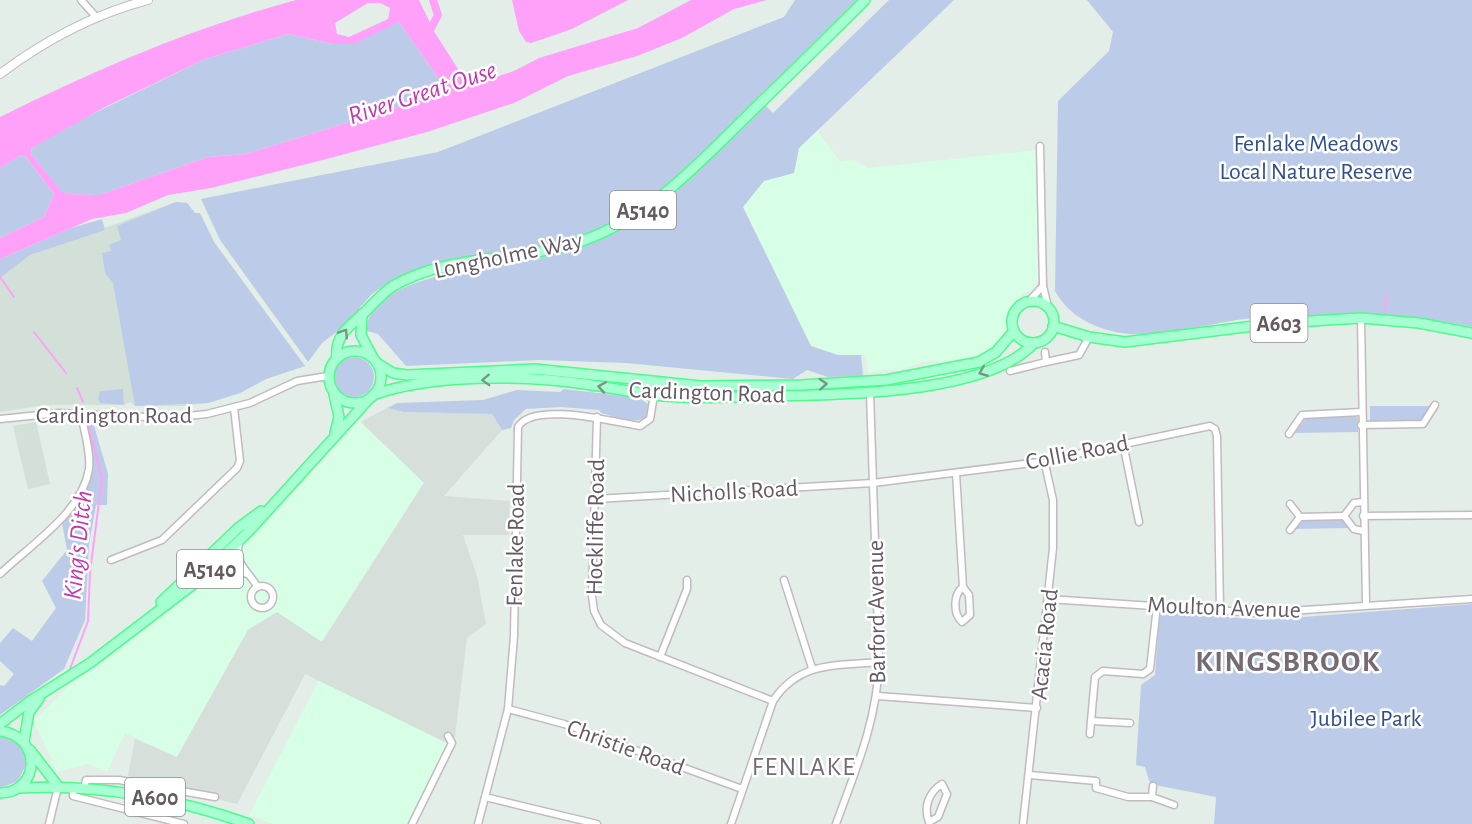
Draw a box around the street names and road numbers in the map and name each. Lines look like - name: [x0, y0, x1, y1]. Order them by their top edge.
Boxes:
- road number: A5140: [610, 191, 676, 229]
- street label: Longholme Way: [432, 229, 584, 283]
- road number: A603: [1250, 304, 1308, 342]
- street label: Cardington Road: [628, 378, 785, 408]
- street label: Cardington Road: [36, 404, 192, 428]
- street label: Collie Road: [1024, 431, 1131, 475]
- street label: Hockliffe Road: [583, 459, 609, 595]
- street label: Nicholls Road: [669, 477, 799, 507]
- street label: Fenlake Road: [503, 483, 529, 607]
- street label: Barford Avenue: [864, 540, 890, 684]
- road number: A5140: [177, 550, 243, 588]
- street label: Acacia Road: [1027, 587, 1063, 701]
- street label: Moulton Avenue: [1147, 593, 1301, 623]
- street label: Christie Road: [564, 716, 688, 780]
- road number: A600: [125, 778, 185, 816]

